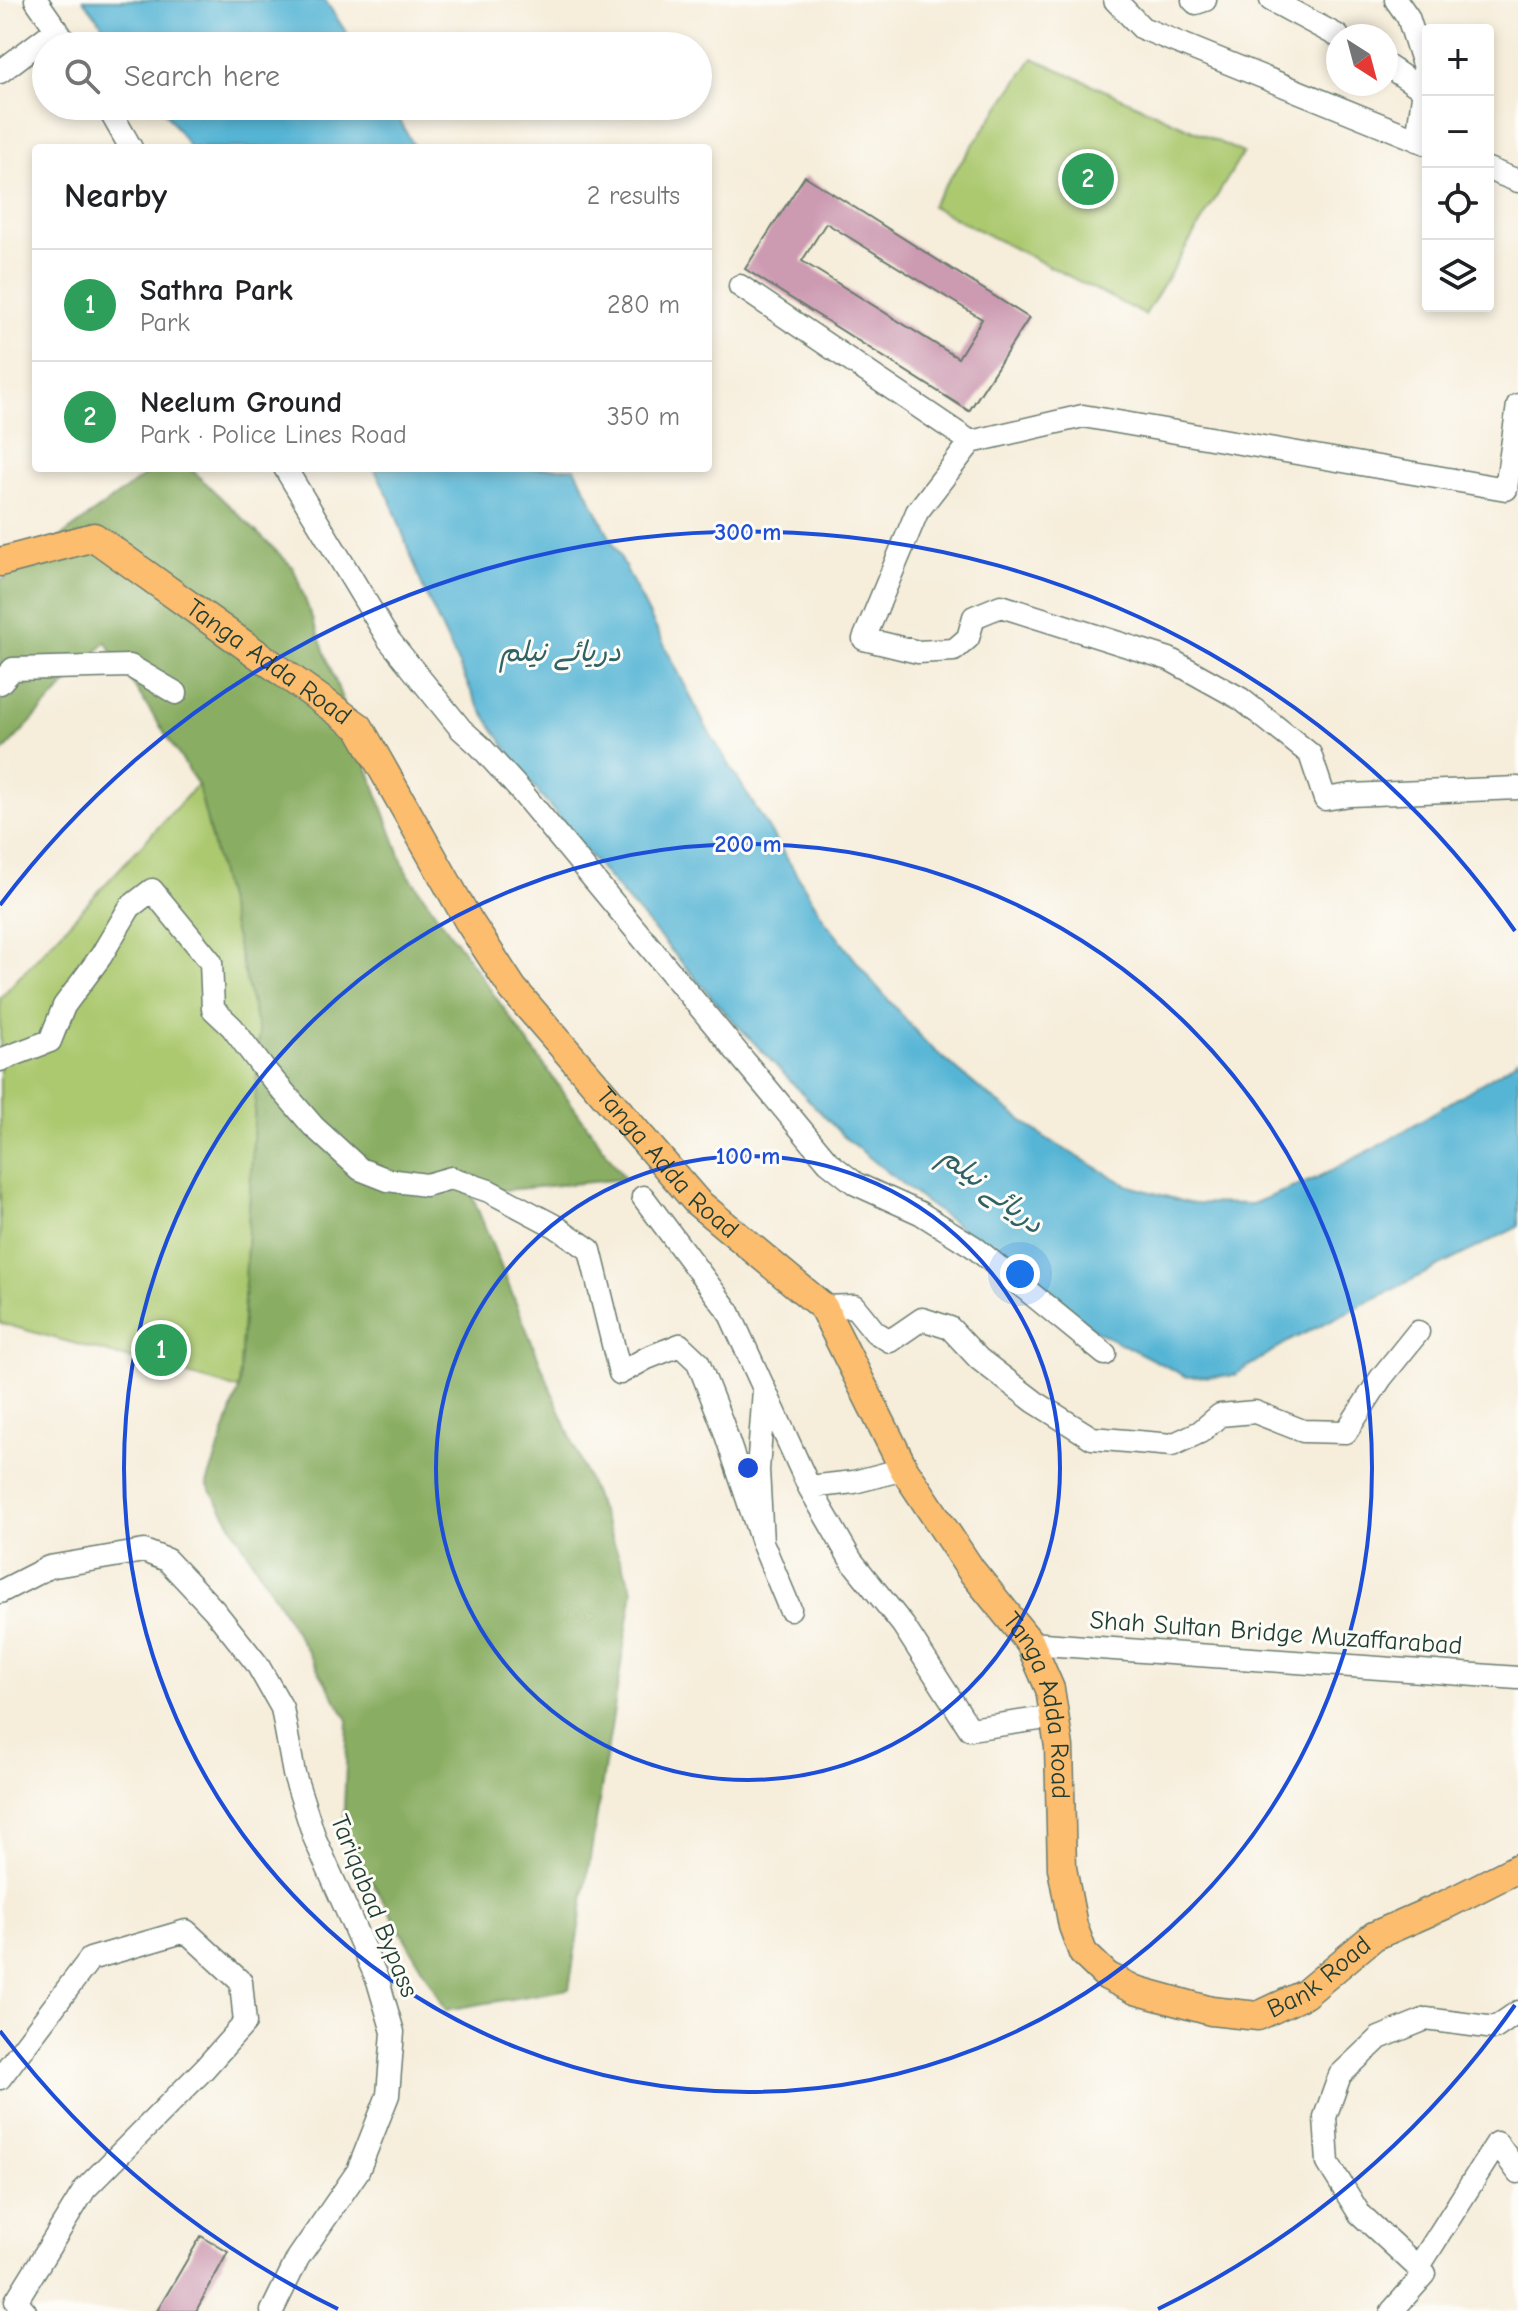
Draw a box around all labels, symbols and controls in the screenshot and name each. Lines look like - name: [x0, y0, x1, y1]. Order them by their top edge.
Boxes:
- north arrow: [1326, 24, 1398, 96]
- map controls: [1422, 24, 1494, 312]
- button: +: [1422, 24, 1494, 96]
- search box: [32, 32, 712, 120]
- icon: search: [60, 54, 104, 98]
- text: Search here: [124, 59, 280, 94]
- button: −: [1422, 96, 1494, 168]
- pin: 2: [1062, 149, 1114, 209]
- button: locate: [1422, 168, 1494, 240]
- text: Nearby: [64, 176, 167, 216]
- text: 2 results: [587, 181, 680, 211]
- button: layers: [1422, 240, 1494, 312]
- text: Sathra Park: [140, 273, 293, 308]
- text: 1: [85, 290, 95, 320]
- text: 280 m: [607, 290, 680, 320]
- text: Park: [140, 308, 190, 338]
- text: Neelum Ground: [140, 385, 342, 420]
- text: 2: [84, 402, 96, 432]
- text: 350 m: [607, 402, 680, 432]
- text: Park · Police Lines Road: [140, 420, 407, 450]
- text: 300 m: [715, 518, 781, 546]
- street label: Tanga Adda Road: [180, 593, 357, 731]
- water label: دریائے نیلم: [499, 636, 621, 673]
- text: 200 m: [714, 830, 782, 858]
- street label: Tanga Adda Road: [590, 1081, 744, 1245]
- water label: دریائے نیلم: [931, 1140, 1050, 1244]
- text: 100 m: [716, 1142, 780, 1170]
- your location: [1000, 1254, 1040, 1294]
- pin: 1: [135, 1320, 187, 1380]
- centre of rings: [734, 1454, 762, 1482]
- street label: Shah Sultan Bridge Muzaffarabad: [1089, 1605, 1463, 1661]
- street label: Tanga Adda Road: [996, 1606, 1075, 1799]
- street label: Tariqabad Bypass: [324, 1810, 424, 2002]
- street label: Bank Road: [1262, 1930, 1377, 2025]

